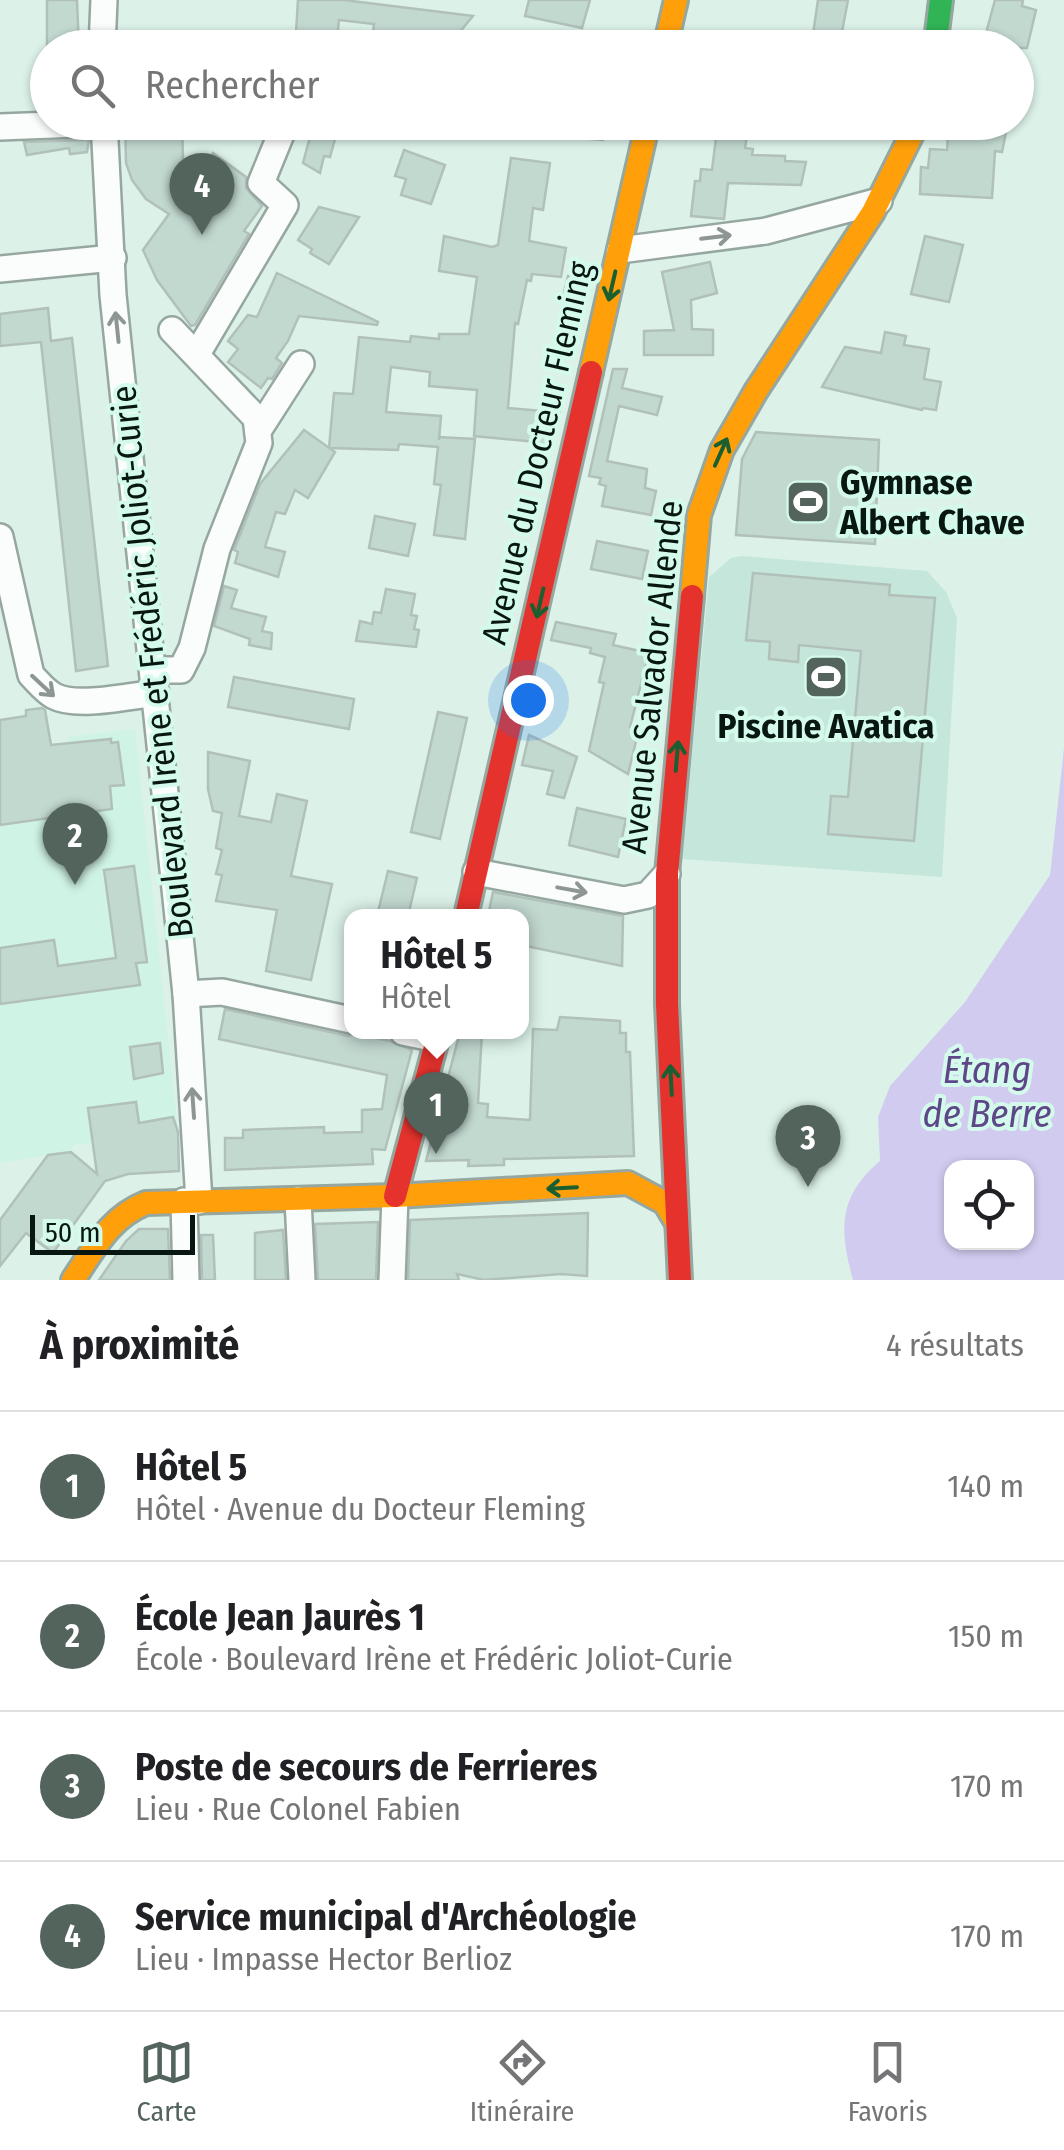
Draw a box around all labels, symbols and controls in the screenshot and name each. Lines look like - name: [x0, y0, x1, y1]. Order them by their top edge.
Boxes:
- search box: [30, 30, 1034, 140]
- icon: search: [65, 58, 120, 113]
- text: Rechercher: [145, 62, 320, 108]
- pin: 4: [170, 152, 234, 235]
- one-way arrow: [700, 228, 732, 246]
- street label: Avenue du Docteur Fleming: [473, 257, 602, 648]
- one-way arrow: [601, 269, 620, 301]
- one-way arrow: [107, 312, 126, 344]
- street label: Boulevard Irène et Frédéric Joliot-Curie: [102, 384, 202, 940]
- one-way arrow: [713, 437, 731, 468]
- place label: Gymnase Albert Chave: [839, 461, 1025, 543]
- sports icon: Gymnase Albert Chave: [785, 479, 831, 525]
- street label: Avenue Salvador Allende: [613, 498, 691, 856]
- one-way arrow: [530, 586, 548, 618]
- sports icon: Piscine Avatica: [803, 654, 849, 700]
- one-way arrow: [30, 674, 55, 697]
- your location: [503, 675, 554, 726]
- place label: Piscine Avatica: [717, 705, 935, 747]
- one-way arrow: [668, 740, 687, 772]
- pin: 2: [42, 802, 108, 885]
- one-way arrow: [555, 881, 588, 900]
- popup: [344, 909, 529, 1039]
- text: Hôtel 5: [380, 932, 493, 978]
- text: Hôtel: [380, 978, 451, 1016]
- water label: Étang de Berre: [922, 1047, 1052, 1137]
- one-way arrow: [661, 1065, 680, 1097]
- pin: 1: [404, 1072, 468, 1154]
- one-way arrow: [183, 1088, 202, 1120]
- pin: 3: [776, 1104, 840, 1187]
- map controls: [944, 1160, 1034, 1250]
- button: locate: [944, 1160, 1034, 1250]
- one-way arrow: [546, 1179, 578, 1198]
- scale bar: [30, 1210, 195, 1254]
- text: 50 m: [45, 1216, 101, 1249]
- text: À proximité: [40, 1320, 239, 1370]
- text: 4 résultats: [886, 1326, 1024, 1364]
- text: Hôtel 5: [135, 1444, 247, 1490]
- text: 1: [66, 1467, 79, 1505]
- text: 140 m: [947, 1467, 1024, 1505]
- text: Hôtel · Avenue du Docteur Fleming: [135, 1490, 585, 1528]
- text: École Jean Jaurès 1: [135, 1594, 425, 1640]
- text: 2: [65, 1617, 80, 1655]
- text: 150 m: [948, 1617, 1024, 1655]
- text: École · Boulevard Irène et Frédéric Joliot-Curie: [135, 1640, 733, 1678]
- text: Poste de secours de Ferrieres: [135, 1744, 597, 1790]
- text: 3: [65, 1767, 80, 1805]
- text: 170 m: [950, 1767, 1024, 1805]
- text: Lieu · Rue Colonel Fabien: [135, 1790, 461, 1828]
- text: Service municipal d'Archéologie: [135, 1894, 637, 1940]
- text: 4: [64, 1917, 81, 1955]
- text: 170 m: [950, 1917, 1024, 1955]
- text: Lieu · Impasse Hector Berlioz: [135, 1940, 512, 1978]
- tab: Carte: [137, 2035, 197, 2128]
- tab: Itinéraire: [470, 2035, 574, 2128]
- tab: Favoris: [848, 2035, 927, 2128]

